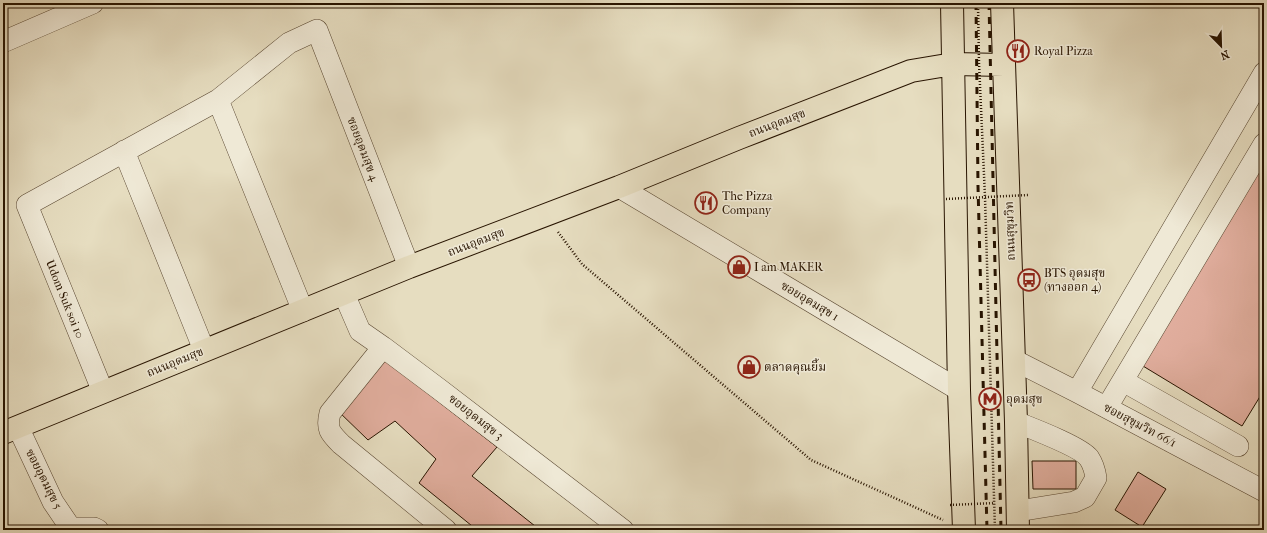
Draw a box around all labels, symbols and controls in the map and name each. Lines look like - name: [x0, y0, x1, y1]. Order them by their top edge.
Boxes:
- north arrow: [1201, 26, 1241, 66]
- restaurant icon: Royal Pizza: [1005, 38, 1031, 64]
- place label: Royal Pizza: [1034, 44, 1093, 58]
- text: N: [1218, 47, 1231, 63]
- street label: ถนนอุดมสุข: [747, 106, 808, 141]
- street label: ซอยอุดมสุข 4: [343, 115, 382, 184]
- place label: The Pizza Company: [722, 189, 773, 217]
- restaurant icon: The Pizza Company: [693, 190, 719, 216]
- street label: ถนนสุขุมวิท: [1002, 201, 1019, 261]
- street label: ถนนอุดมสุข: [446, 225, 507, 260]
- shop icon: I am MAKER: [726, 254, 752, 280]
- street label: Udom Suk soi 10: [43, 258, 87, 340]
- place label: I am MAKER: [754, 260, 824, 274]
- place label: BTS อุดมสุข (ทางออก 4): [1044, 266, 1105, 294]
- bus stop icon: BTS อุดมสุข (ทางออก 4): [1016, 267, 1042, 293]
- street label: ซอยอุดมสุข 1: [778, 278, 841, 325]
- street label: ถนนอุดมสุข: [145, 344, 206, 381]
- shop icon: ตลาดคุณยิ้ม: [736, 354, 762, 380]
- place label: ตลาดคุณยิ้ม: [764, 358, 826, 375]
- metro station icon: อุดมสุข: [977, 386, 1003, 412]
- street label: ซอยอุดมสุข 3: [445, 391, 506, 444]
- place label: อุดมสุข: [1006, 392, 1043, 407]
- street label: ซอยสุขุมวิท 66/1: [1101, 400, 1179, 451]
- street label: ซอยอุดมสุข 5: [22, 446, 65, 512]

